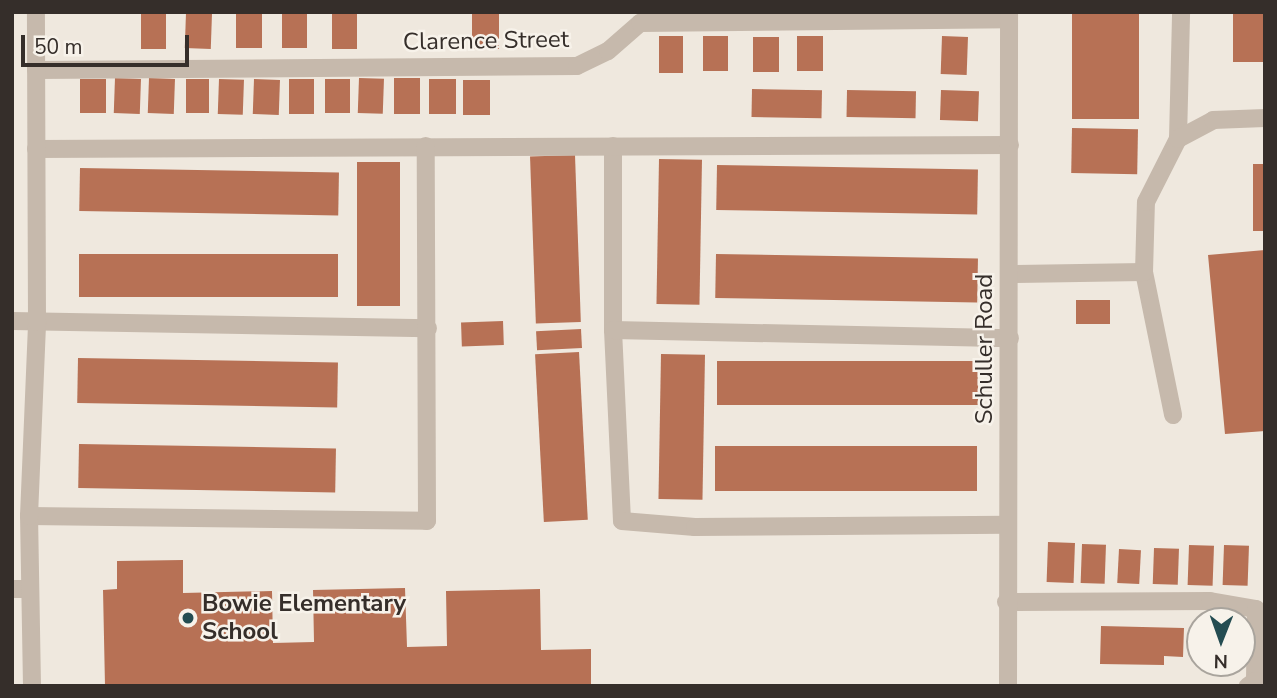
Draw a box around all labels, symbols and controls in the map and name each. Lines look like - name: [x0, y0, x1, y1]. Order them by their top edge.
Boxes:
- scale bar: [24, 21, 192, 65]
- street label: Clarence Street: [403, 25, 569, 57]
- text: 50 m: [34, 33, 83, 61]
- street label: Schuller Road: [971, 274, 999, 424]
- place label: Bowie Elementary School: [202, 590, 406, 646]
- north arrow: [1186, 607, 1256, 677]
- marker: Bowie Elementary School: [180, 610, 196, 626]
- text: N: [1213, 648, 1228, 674]

